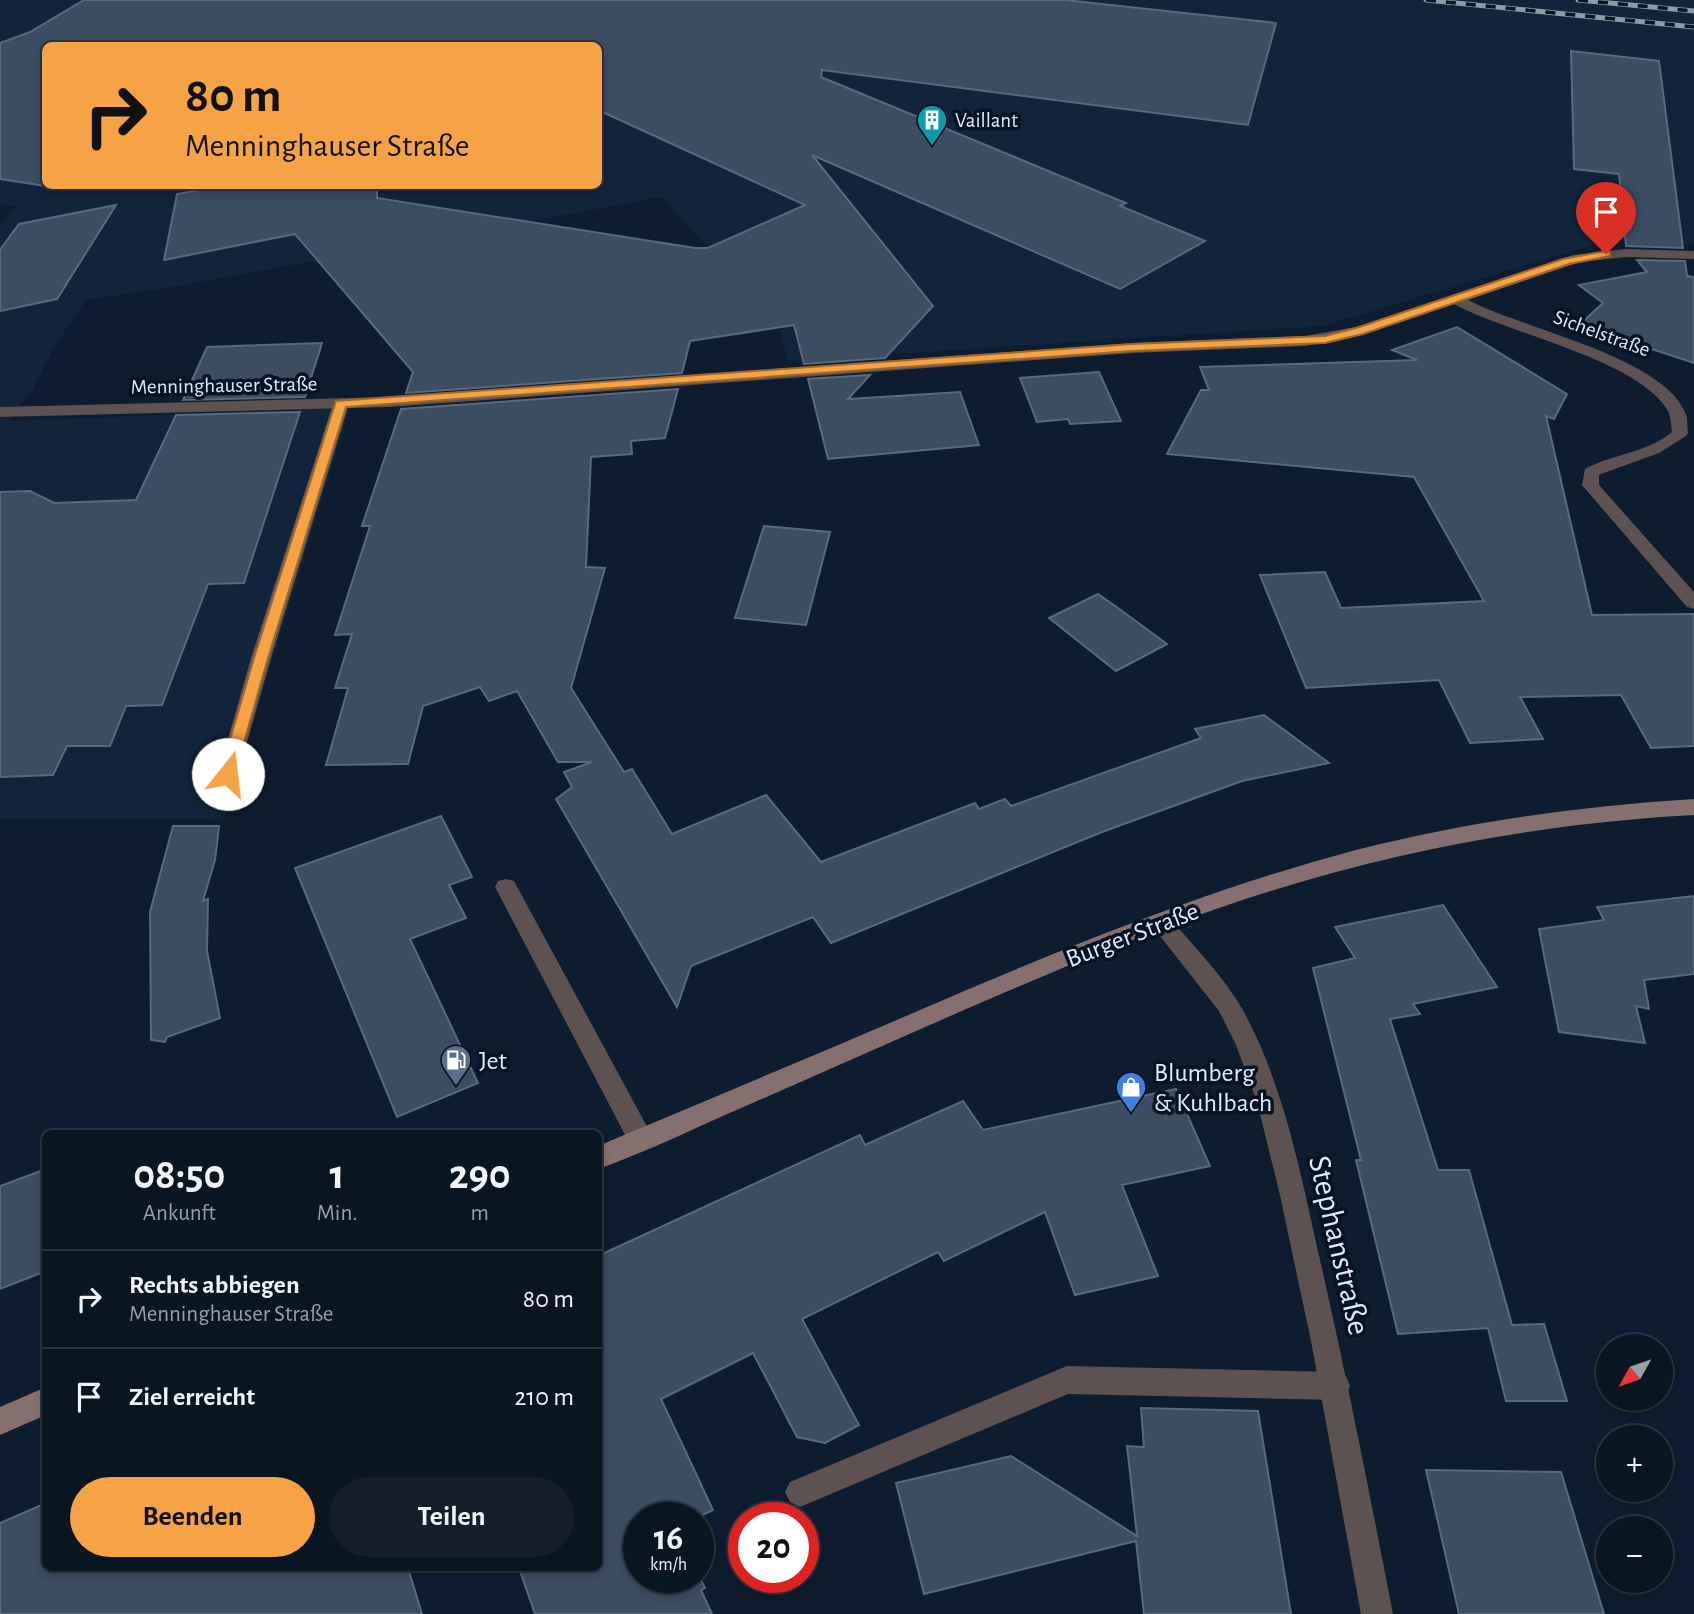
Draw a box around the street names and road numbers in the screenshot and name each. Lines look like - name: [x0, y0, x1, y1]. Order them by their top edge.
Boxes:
- street label: Sichelstraße: [1551, 306, 1653, 361]
- street label: Menninghauser Straße: [131, 373, 318, 398]
- street label: Burger Straße: [1062, 898, 1202, 972]
- street label: Stephanstraße: [1303, 1153, 1375, 1338]

